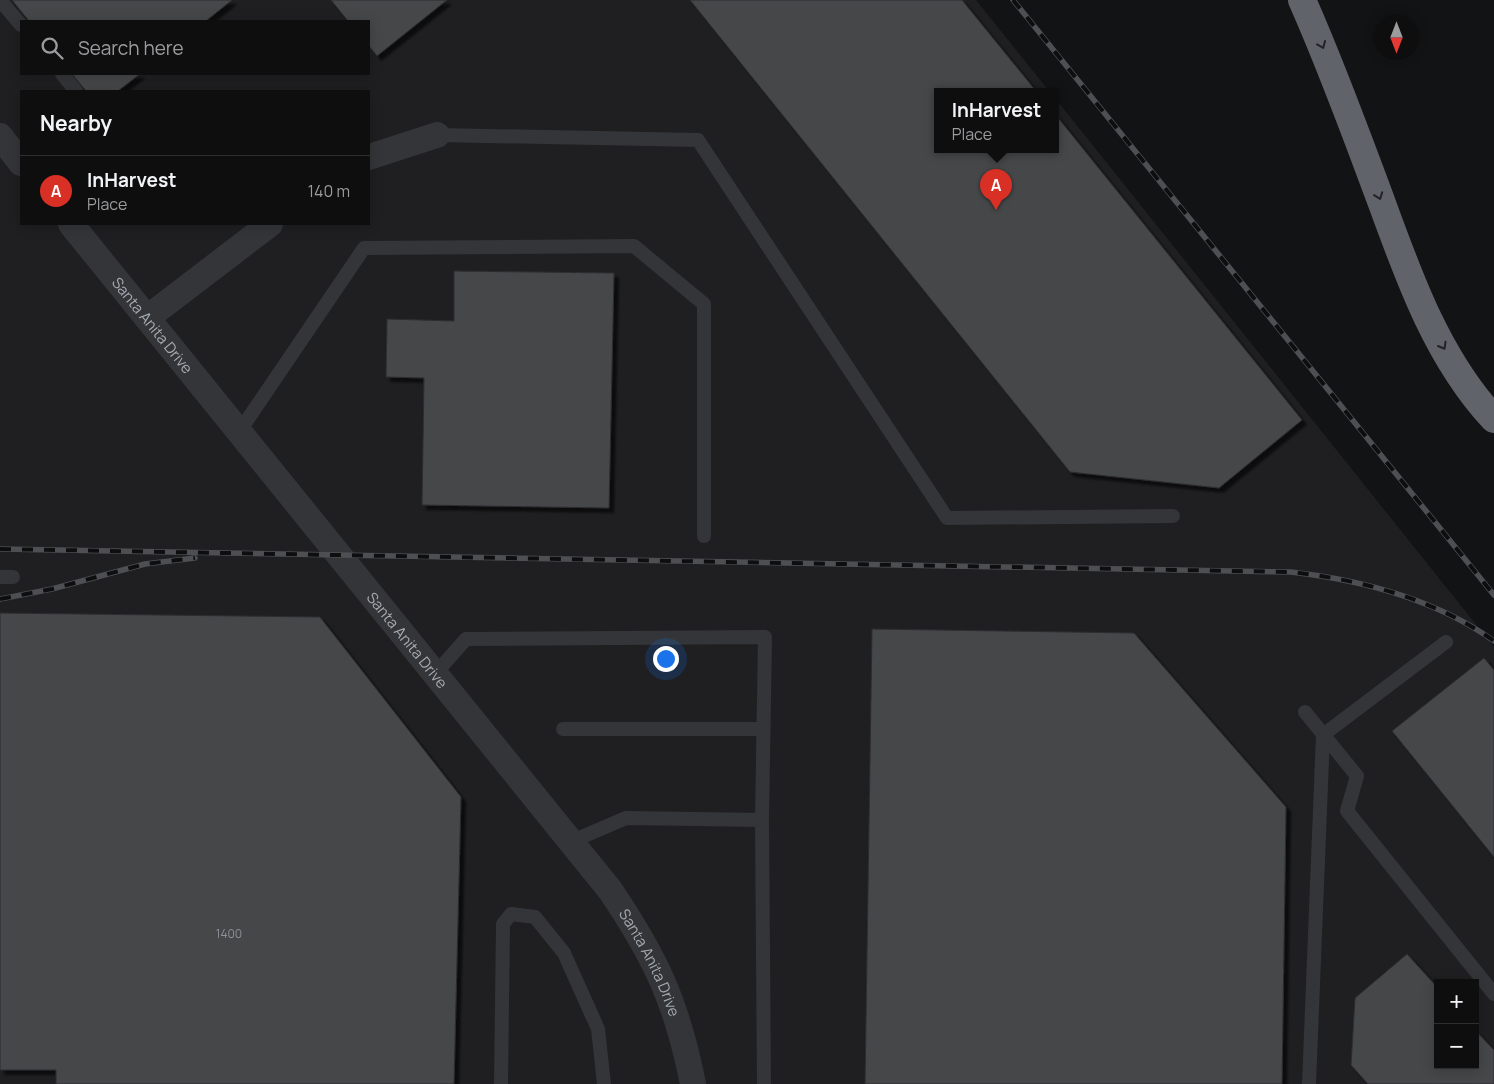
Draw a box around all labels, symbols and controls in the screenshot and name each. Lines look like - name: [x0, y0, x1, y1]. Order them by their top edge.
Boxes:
- north arrow: [1374, 15, 1419, 60]
- search box: [20, 20, 370, 75]
- icon: search: [38, 34, 66, 62]
- text: Search here: [78, 35, 184, 61]
- one-way arrow: [1316, 40, 1326, 48]
- popup: [934, 88, 1059, 153]
- text: InHarvest: [952, 97, 1041, 123]
- text: Nearby: [40, 109, 112, 137]
- text: Place: [952, 123, 992, 145]
- text: InHarvest: [87, 167, 177, 193]
- pin: A: [980, 169, 1012, 210]
- text: A: [51, 180, 61, 202]
- text: 140 m: [308, 180, 350, 202]
- one-way arrow: [1373, 192, 1383, 200]
- text: Place: [87, 193, 127, 215]
- street label: Santa Anita Drive: [107, 272, 198, 378]
- one-way arrow: [1437, 340, 1447, 349]
- street label: Santa Anita Drive: [362, 587, 453, 693]
- your location: [653, 646, 679, 672]
- street label: Santa Anita Drive: [614, 904, 686, 1019]
- house number: 1400: [216, 925, 242, 942]
- map controls: [1434, 979, 1479, 1069]
- button: +: [1434, 979, 1479, 1024]
- button: −: [1434, 1024, 1479, 1069]

